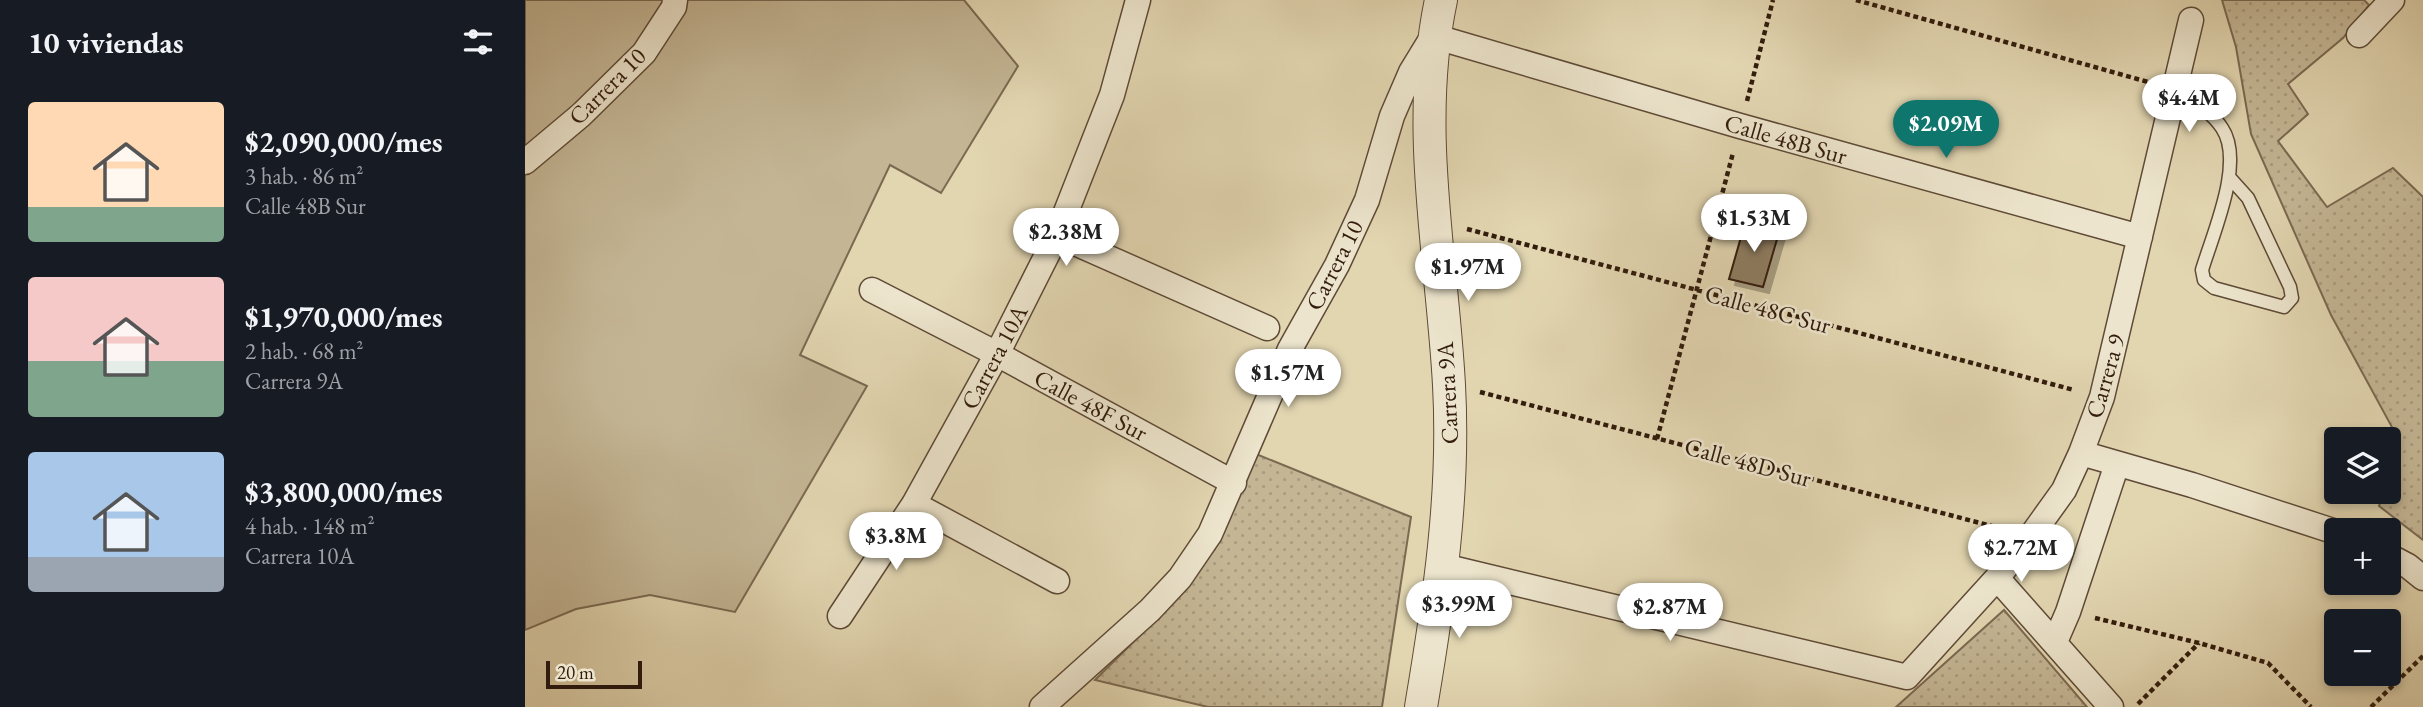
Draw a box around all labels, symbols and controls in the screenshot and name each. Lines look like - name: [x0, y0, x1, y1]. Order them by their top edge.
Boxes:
- text: 10 viviendas: [28, 23, 184, 62]
- icon: filters: [459, 23, 497, 61]
- street label: Carrera 10: [562, 41, 652, 131]
- pin: $4.4M: [2140, 74, 2238, 134]
- text: $4.4M: [2158, 82, 2220, 112]
- pin: $2.09M: [1889, 100, 2003, 160]
- street label: Calle 48B Sur: [1721, 107, 1851, 171]
- text: $2.09M: [1909, 108, 1983, 138]
- text: $2,090,000/mes: [245, 122, 443, 161]
- icon: home: [84, 130, 168, 214]
- text: 3 hab. · 86 m²: [245, 161, 364, 191]
- text: Calle 48B Sur: [245, 191, 366, 221]
- pin: $1.53M: [1697, 194, 1811, 254]
- text: $1.53M: [1717, 202, 1791, 232]
- pin: $2.38M: [1009, 208, 1123, 268]
- street label: Carrera 10: [1298, 215, 1370, 315]
- text: $2.38M: [1029, 216, 1103, 246]
- pin: $1.97M: [1411, 244, 1525, 303]
- text: $1.97M: [1431, 251, 1505, 281]
- street label: Calle 48C Sur: [1702, 277, 1834, 341]
- text: $1,970,000/mes: [245, 297, 443, 336]
- street label: Carrera 10A: [954, 299, 1035, 415]
- icon: home: [84, 305, 168, 389]
- street label: Carrera 9: [2078, 330, 2132, 422]
- text: 2 hab. · 68 m²: [245, 336, 364, 366]
- street label: Carrera 9A: [1429, 341, 1465, 445]
- pin: $1.57M: [1231, 350, 1345, 409]
- text: $1.57M: [1251, 357, 1325, 387]
- street label: Calle 48F Sur: [1029, 362, 1153, 448]
- text: Carrera 9A: [245, 366, 343, 396]
- map controls: [2324, 427, 2401, 686]
- button: layers: [2324, 427, 2401, 504]
- street label: Calle 48D Sur: [1681, 430, 1815, 494]
- text: $3,800,000/mes: [245, 472, 443, 511]
- icon: home: [84, 480, 168, 564]
- text: 4 hab. · 148 m²: [245, 511, 375, 541]
- pin: $3.8M: [847, 512, 945, 572]
- button: +: [2324, 518, 2401, 595]
- text: $3.8M: [865, 520, 927, 550]
- pin: $2.72M: [1964, 524, 2078, 584]
- text: $2.72M: [1984, 532, 2058, 562]
- text: Carrera 10A: [245, 541, 354, 571]
- pin: $3.99M: [1402, 580, 1516, 640]
- pin: $2.87M: [1613, 584, 1727, 643]
- text: $3.99M: [1422, 588, 1496, 618]
- text: $2.87M: [1633, 591, 1707, 621]
- button: −: [2324, 609, 2401, 686]
- scale bar: [546, 658, 642, 690]
- text: 20 m: [557, 660, 594, 685]

